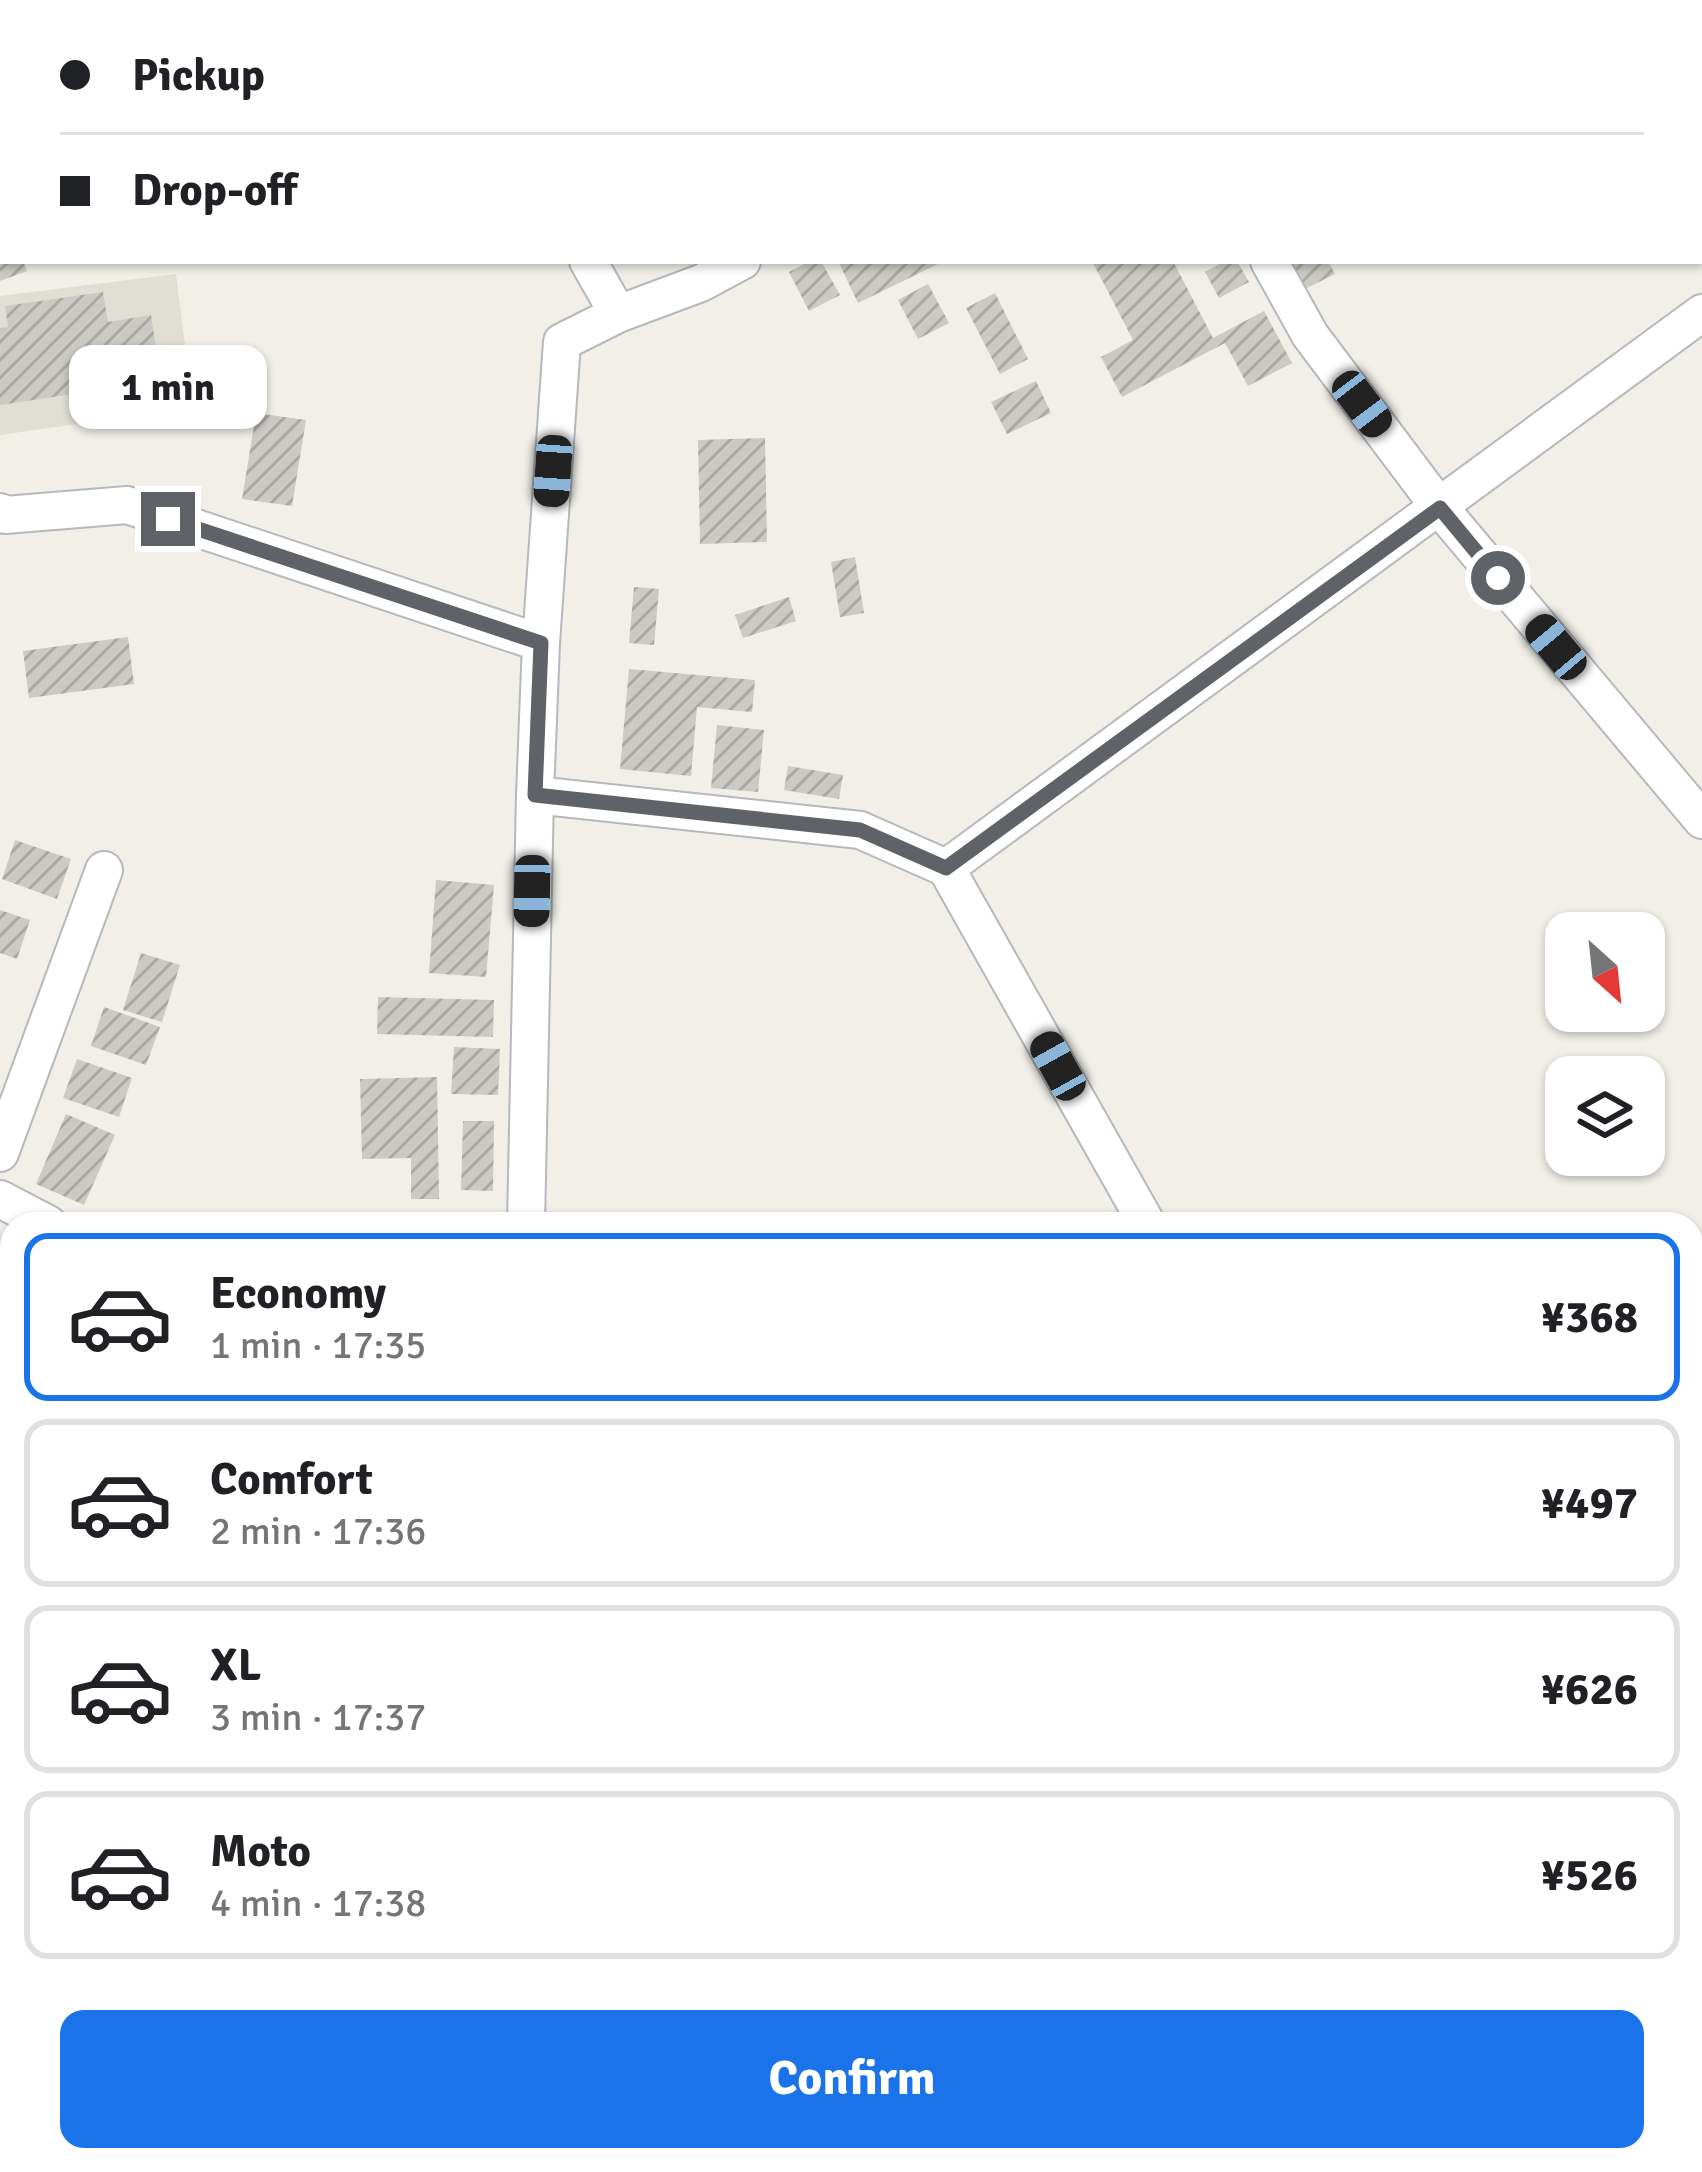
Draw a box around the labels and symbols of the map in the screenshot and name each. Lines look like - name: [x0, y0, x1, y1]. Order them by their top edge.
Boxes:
- callout: 1 min: [69, 345, 267, 429]
- car: [1326, 364, 1398, 444]
- car: [533, 434, 573, 508]
- route end: [141, 492, 195, 546]
- route start: [1471, 551, 1525, 605]
- car: [1519, 608, 1593, 686]
- car: [513, 855, 551, 927]
- north arrow: [1545, 912, 1665, 1032]
- car: [1025, 1026, 1091, 1106]

